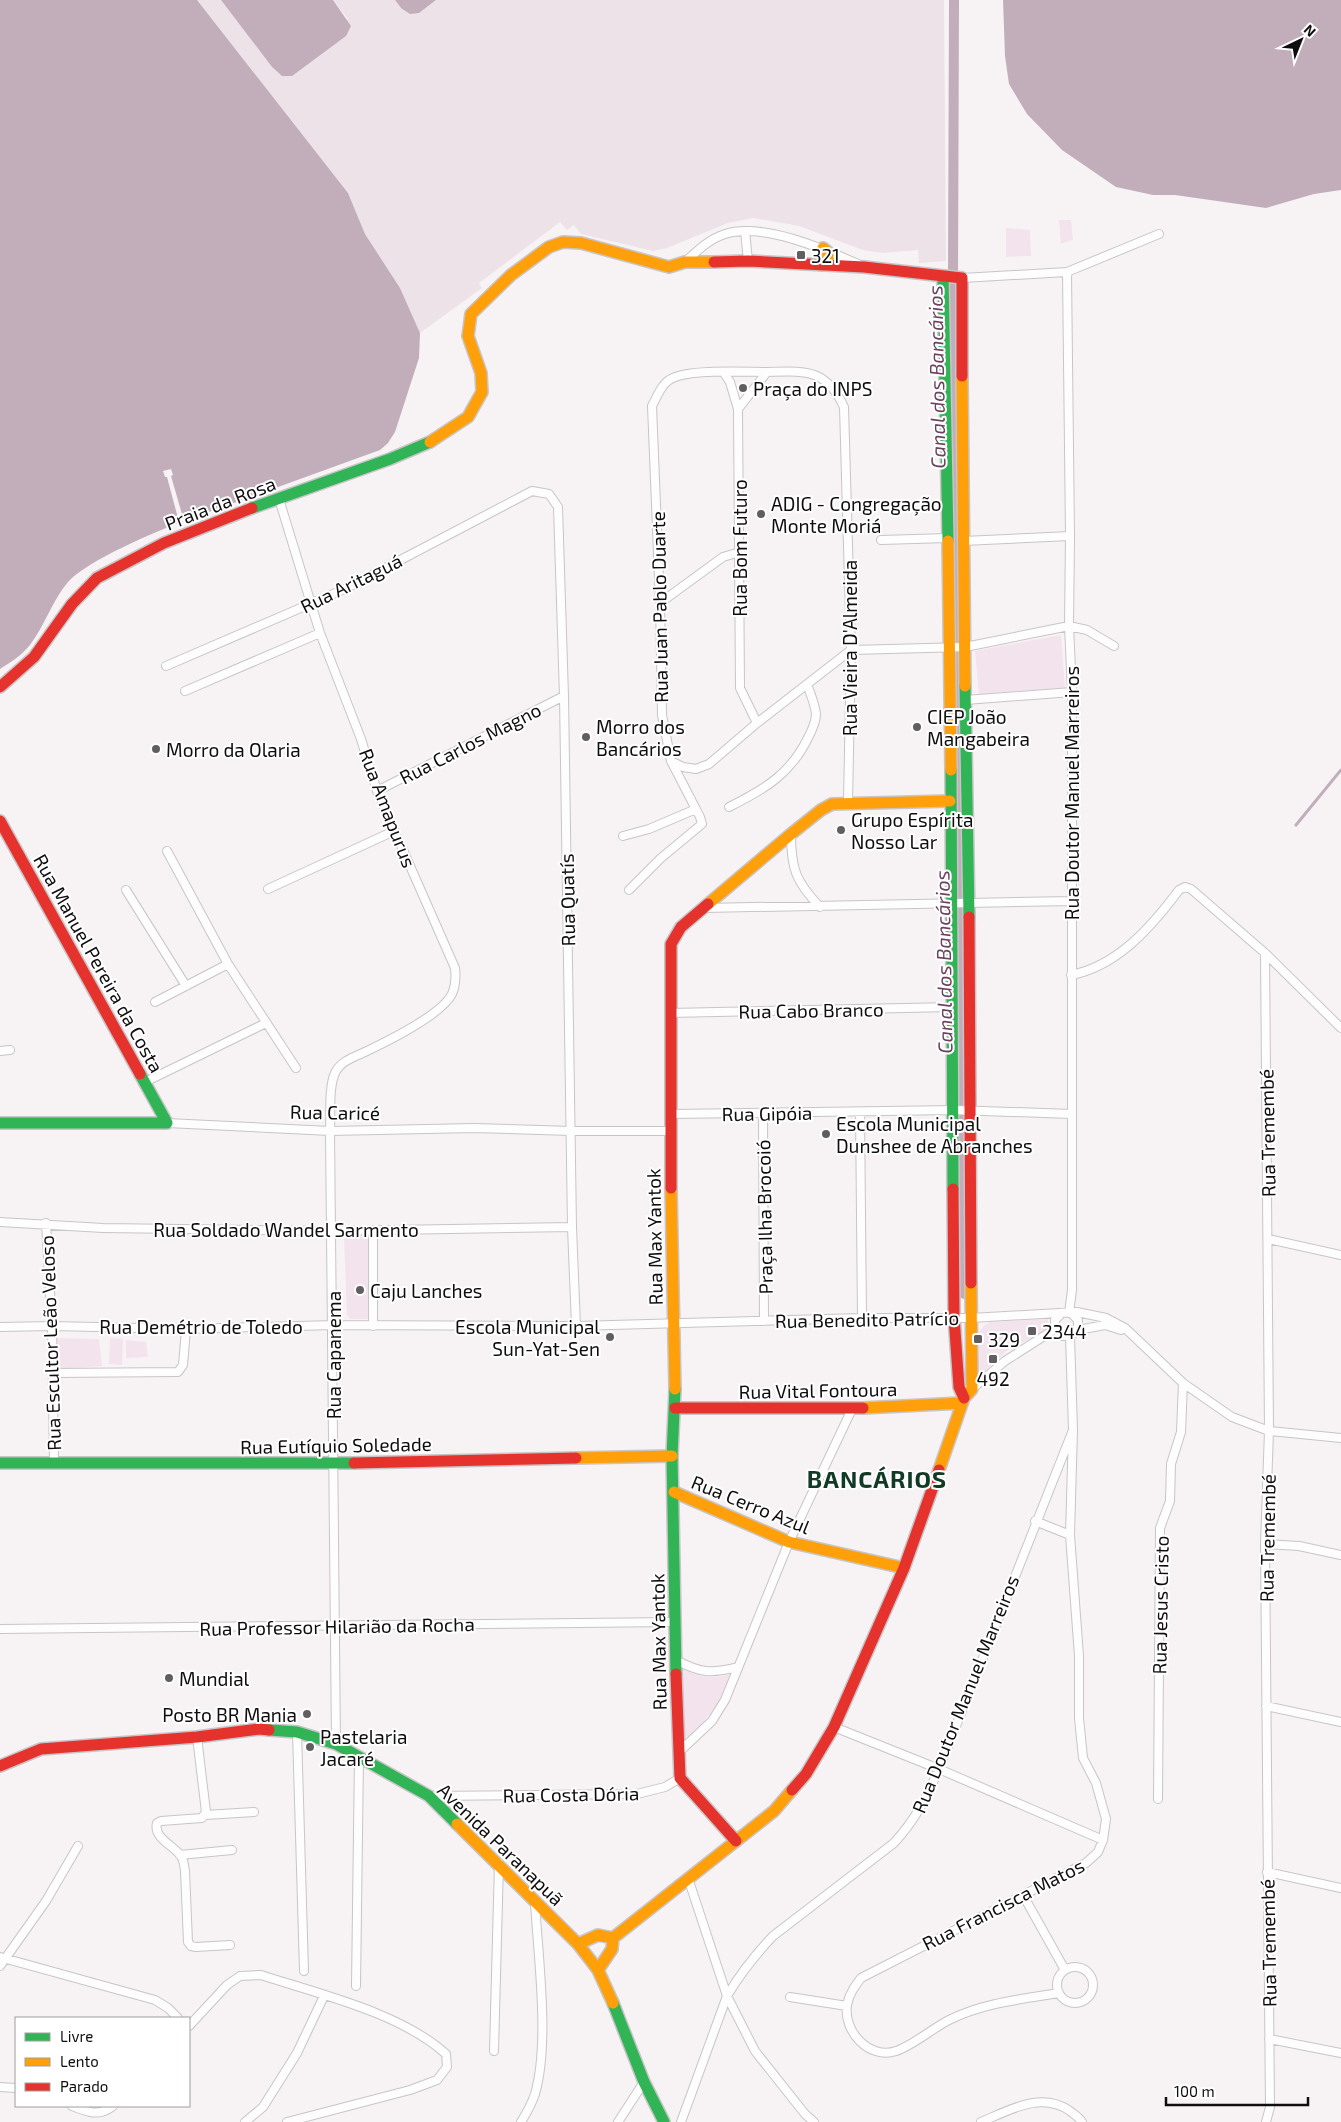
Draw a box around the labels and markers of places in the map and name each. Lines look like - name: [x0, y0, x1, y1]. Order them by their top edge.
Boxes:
- place label: 321: [811, 244, 840, 267]
- marker: 321: [795, 249, 807, 261]
- place label: Praça do INPS: [753, 377, 872, 401]
- marker: Praça do INPS: [737, 382, 749, 394]
- place label: ADIG - Congregação Monte Moriá: [771, 492, 942, 537]
- marker: ADIG - Congregação Monte Moriá: [755, 508, 767, 520]
- place label: CIEP João Mangabeira: [927, 705, 1030, 750]
- place label: Morro dos Bancários: [596, 715, 685, 760]
- marker: CIEP João Mangabeira: [911, 721, 923, 733]
- marker: Morro dos Bancários: [580, 731, 592, 743]
- place label: Morro da Olaria: [166, 738, 301, 761]
- marker: Morro da Olaria: [150, 743, 162, 755]
- place label: Grupo Espírita Nosso Lar: [851, 808, 973, 853]
- marker: Grupo Espírita Nosso Lar: [835, 824, 847, 836]
- place label: Escola Municipal Dunshee de Abranches: [836, 1112, 1033, 1157]
- marker: Escola Municipal Dunshee de Abranches: [820, 1128, 832, 1140]
- place label: Caju Lanches: [370, 1279, 483, 1302]
- marker: Caju Lanches: [354, 1284, 366, 1296]
- place label: Escola Municipal Sun-Yat-Sen: [455, 1315, 600, 1360]
- place label: 2344: [1042, 1320, 1087, 1343]
- marker: 2344: [1026, 1325, 1038, 1337]
- place label: 329: [988, 1328, 1020, 1351]
- marker: Escola Municipal Sun-Yat-Sen: [604, 1331, 616, 1343]
- marker: 329: [972, 1333, 984, 1345]
- marker: 492: [987, 1353, 999, 1365]
- place label: 492: [976, 1367, 1010, 1390]
- place label: Mundial: [179, 1667, 250, 1690]
- marker: Mundial: [163, 1672, 175, 1684]
- place label: Posto BR Mania: [162, 1703, 297, 1726]
- marker: Posto BR Mania: [301, 1708, 313, 1720]
- place label: Pastelaria Jacaré: [320, 1725, 408, 1770]
- marker: Pastelaria Jacaré: [304, 1741, 316, 1753]

